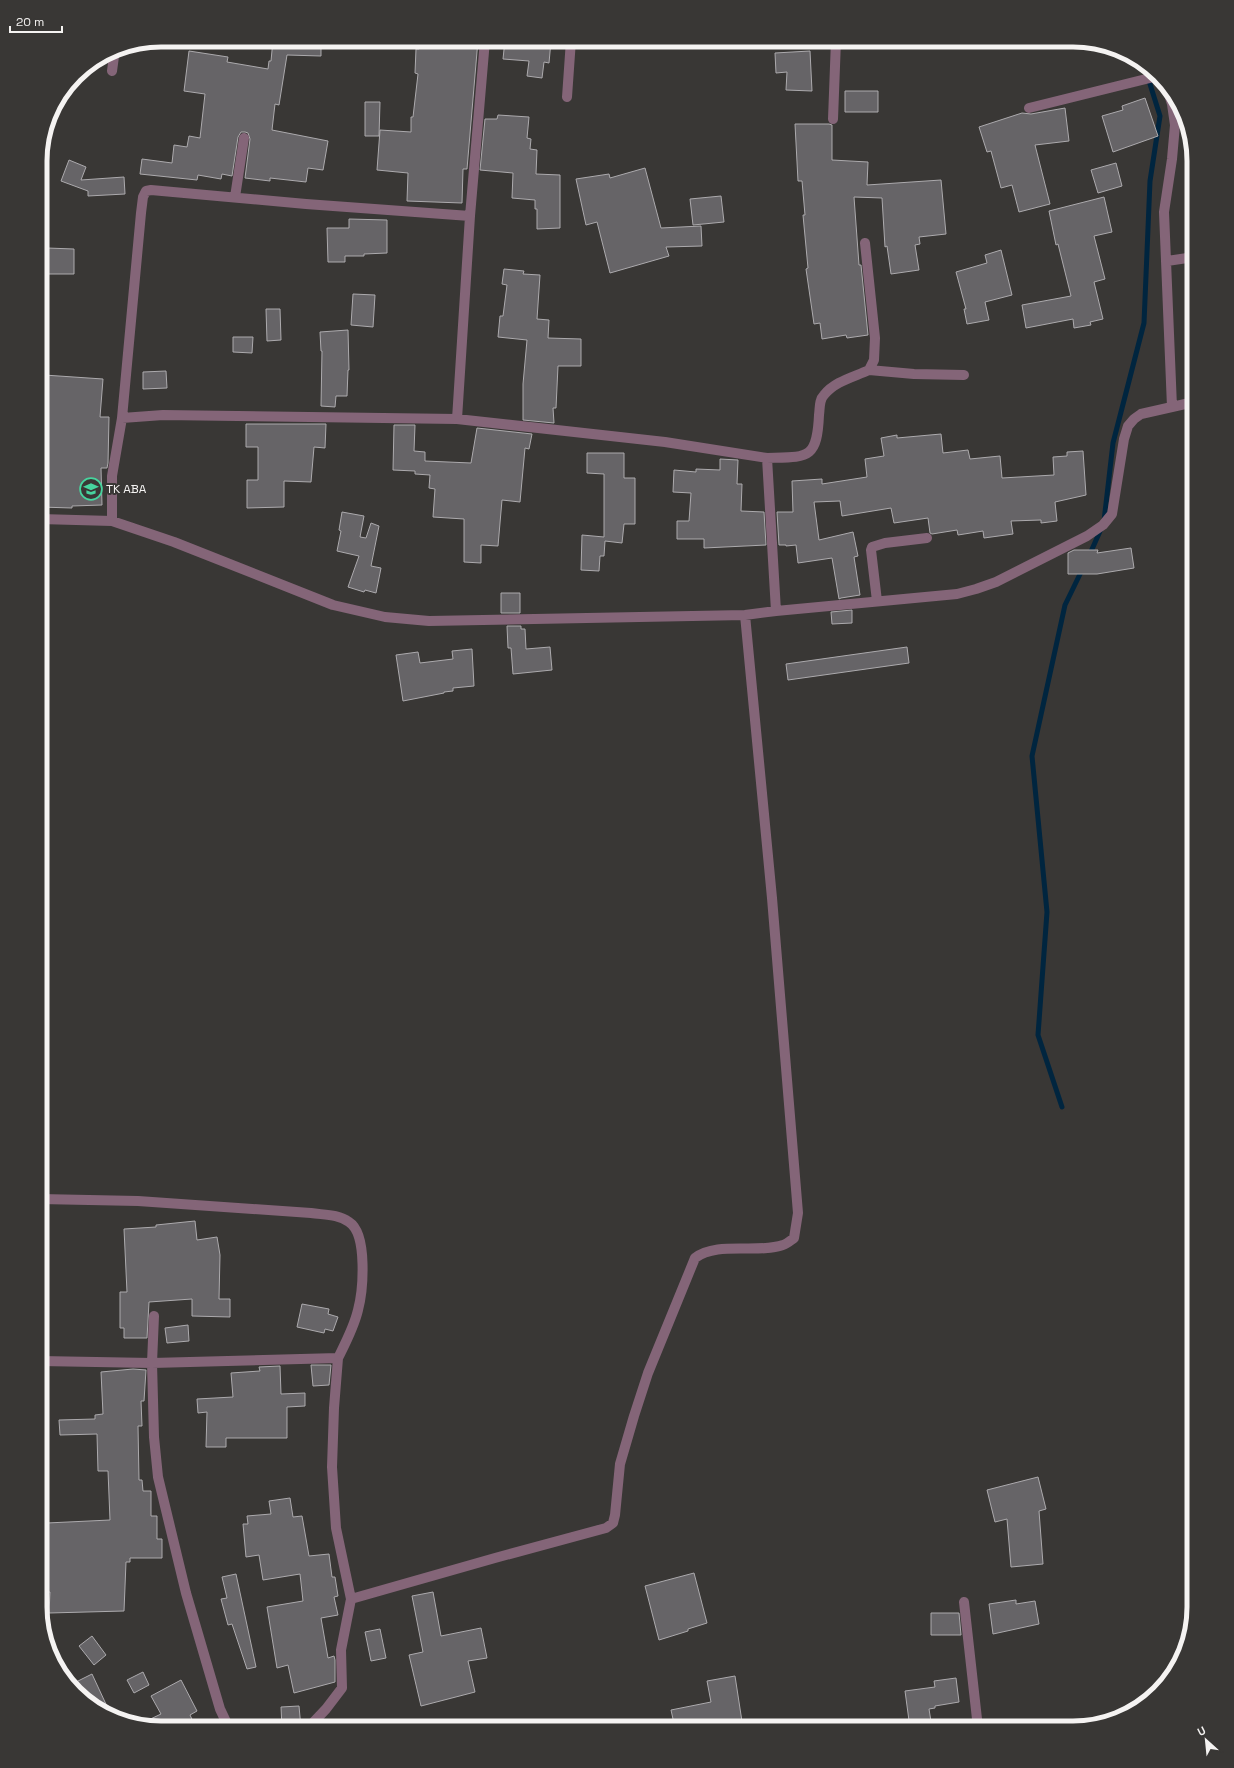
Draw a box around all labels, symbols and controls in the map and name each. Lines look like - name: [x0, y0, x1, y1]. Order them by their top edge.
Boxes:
- scale bar: [10, 8, 62, 34]
- text: 20 m: [16, 14, 44, 30]
- school or university icon: TK ABA: [78, 476, 104, 502]
- place label: TK ABA: [106, 481, 147, 497]
- north arrow: [1186, 1720, 1226, 1760]
- text: U: [1195, 1723, 1208, 1739]

